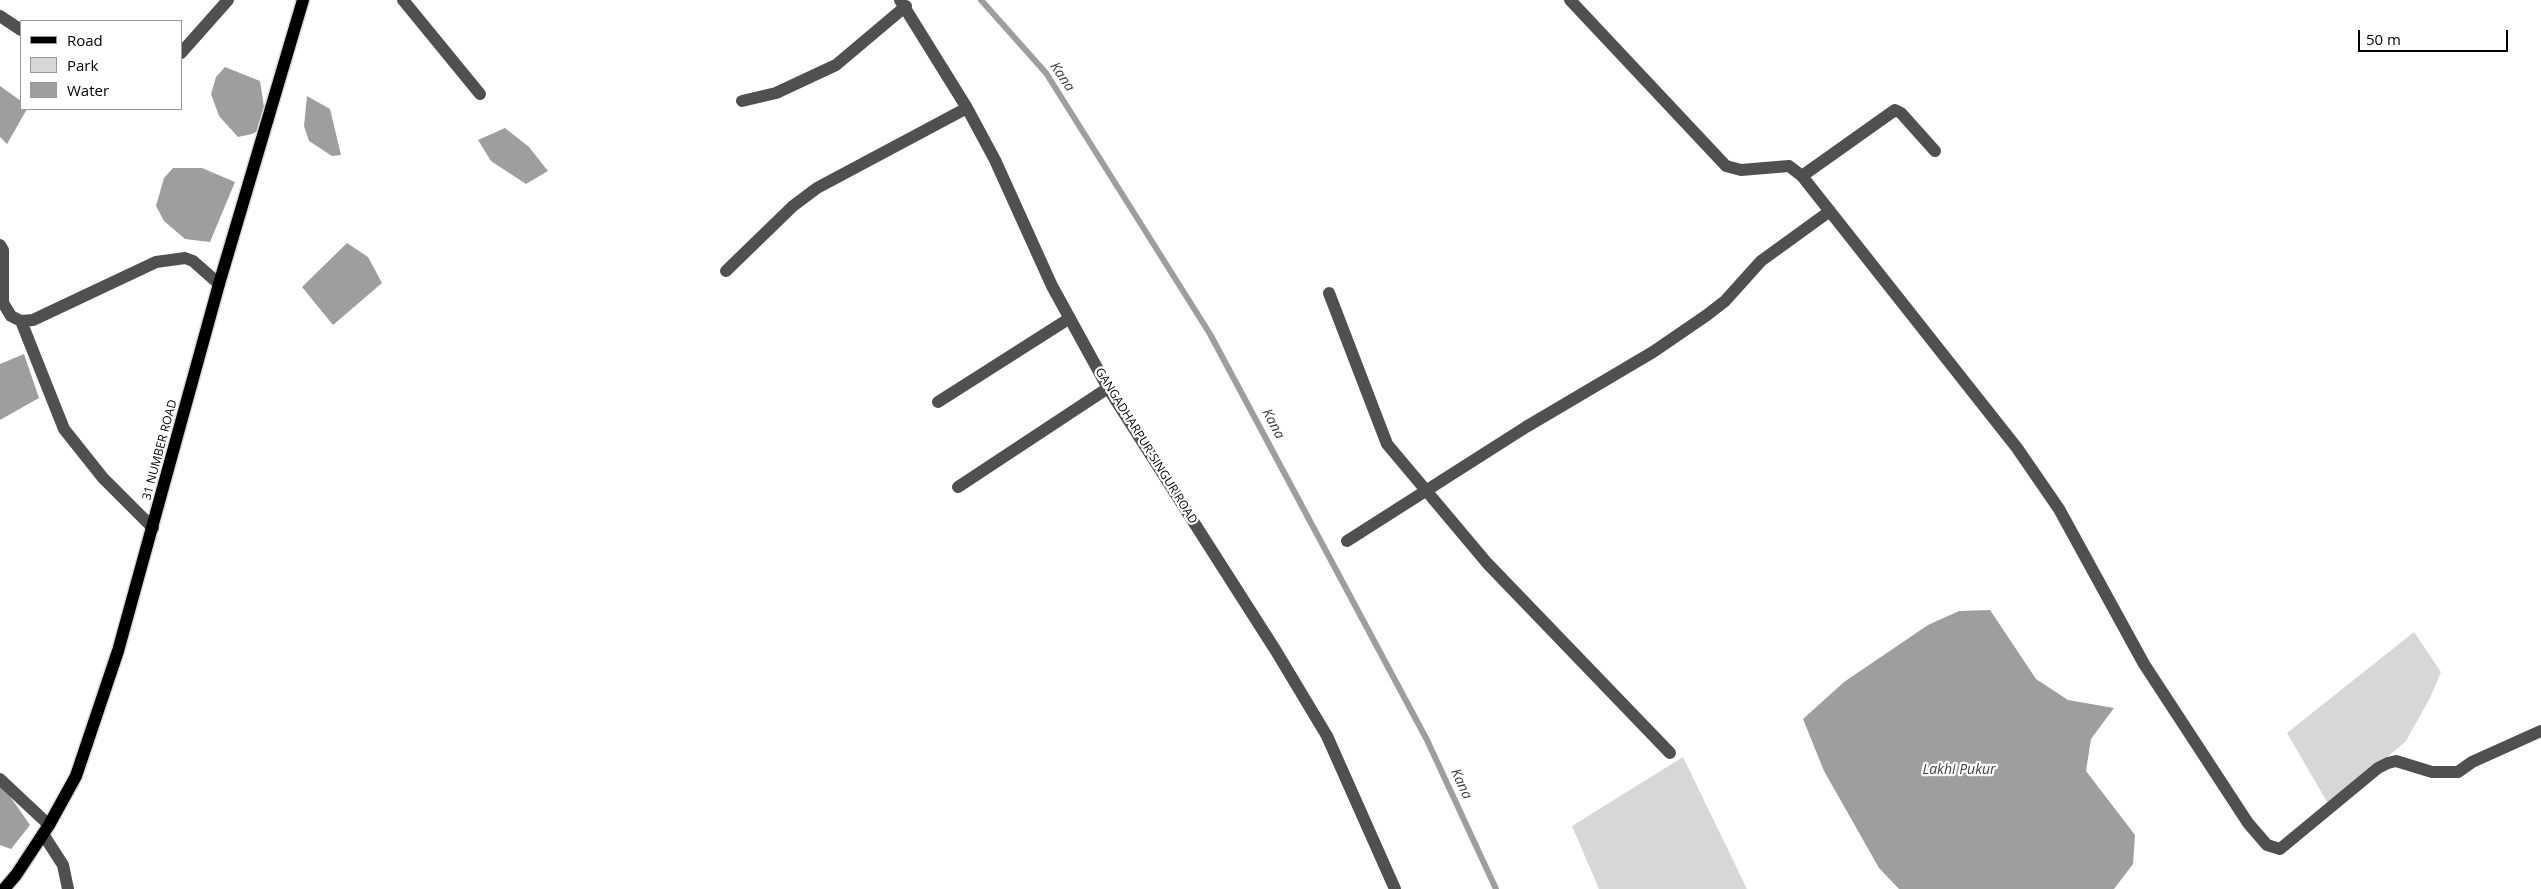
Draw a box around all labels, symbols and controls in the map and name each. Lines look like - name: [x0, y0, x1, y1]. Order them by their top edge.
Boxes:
- legend: [20, 20, 182, 110]
- scale bar: [2361, 20, 2511, 52]
- text: 50 m: [2366, 29, 2401, 49]
- text: Road: [67, 30, 103, 50]
- text: Park: [67, 55, 98, 75]
- water label: Kana: [1046, 59, 1078, 95]
- text: Water: [67, 80, 109, 100]
- street label: GANGADHARPUR-SINGUR ROAD: [1092, 365, 1200, 527]
- street label: 31 NUMBER ROAD: [140, 398, 180, 502]
- water label: Kana: [1258, 406, 1288, 442]
- water label: Lakhi Pukur: [1922, 762, 1996, 778]
- water label: Kana: [1447, 766, 1475, 802]

